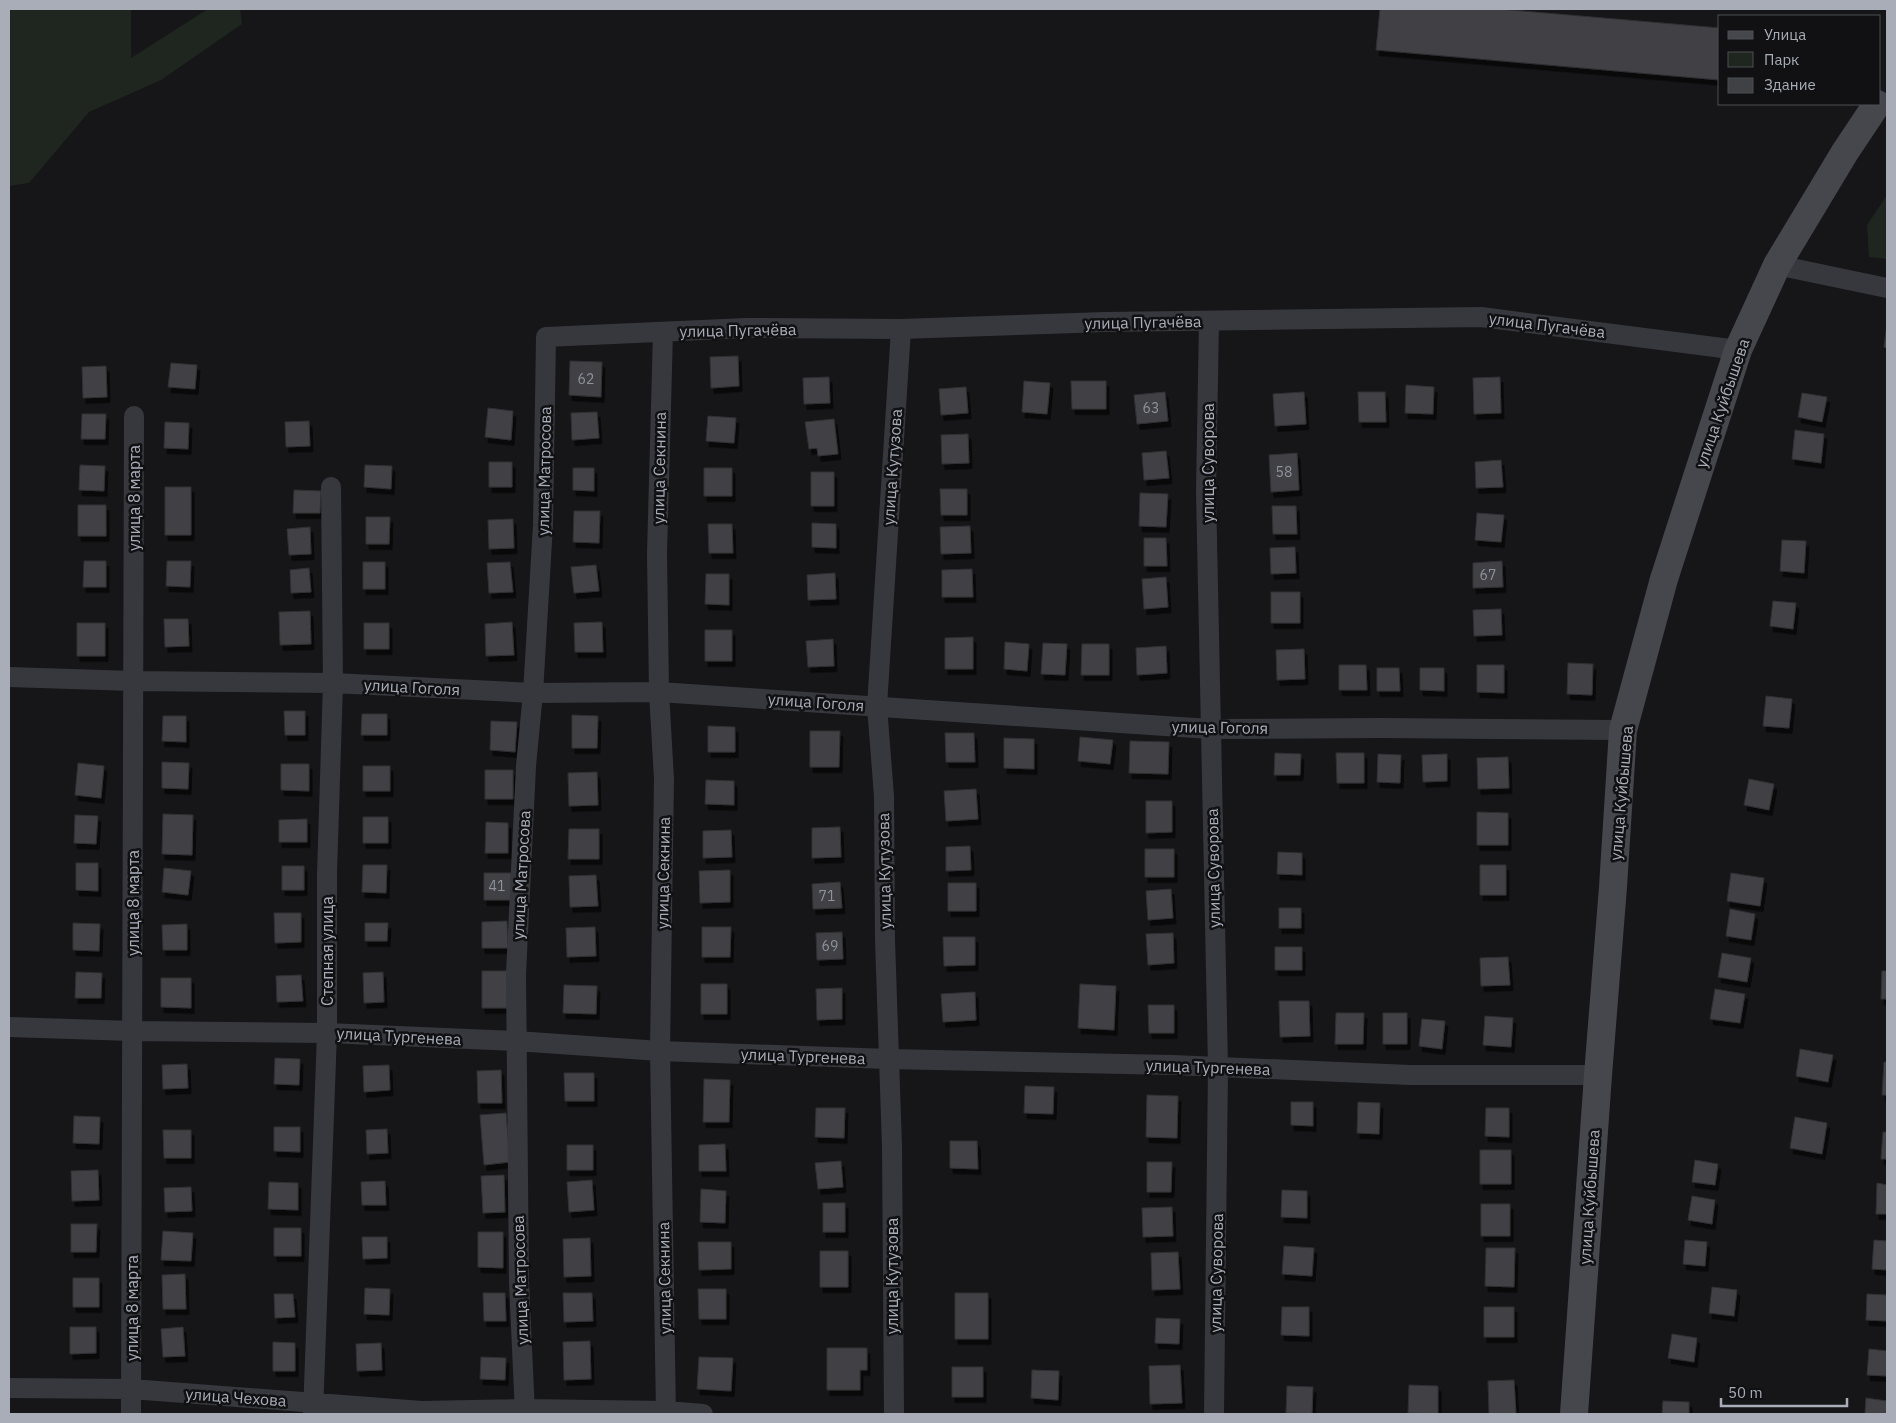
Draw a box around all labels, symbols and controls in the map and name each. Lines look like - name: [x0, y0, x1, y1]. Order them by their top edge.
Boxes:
- legend: [1718, 15, 1881, 105]
- text: Улица: [1764, 25, 1806, 44]
- text: Парк: [1764, 50, 1799, 69]
- text: Здание: [1764, 75, 1816, 94]
- street label: улица Пугачёва: [1488, 308, 1607, 342]
- street label: улица Пугачёва: [1084, 311, 1202, 333]
- street label: улица Пугачёва: [679, 319, 797, 341]
- street label: улица Куйбышева: [1691, 335, 1754, 470]
- house number: 62: [578, 370, 594, 388]
- house number: 63: [1143, 399, 1159, 417]
- street label: улица Суворова: [1198, 403, 1218, 523]
- street label: улица Матросова: [533, 406, 555, 536]
- street label: улица Кутузова: [878, 408, 906, 526]
- street label: улица Секнина: [648, 411, 670, 524]
- street label: улица 8 марта: [124, 444, 144, 551]
- house number: 58: [1276, 463, 1292, 481]
- house number: 67: [1480, 566, 1496, 584]
- street label: улица Гоголя: [363, 674, 461, 700]
- street label: улица Гоголя: [767, 689, 865, 715]
- street label: улица Гоголя: [1172, 716, 1268, 738]
- street label: улица Куйбышева: [1605, 724, 1637, 861]
- street label: улица Суворова: [1202, 808, 1224, 928]
- street label: улица Матросова: [508, 809, 534, 940]
- street label: улица Кутузова: [873, 812, 895, 929]
- street label: улица Секнина: [652, 816, 674, 929]
- street label: улица 8 марта: [123, 849, 143, 956]
- house number: 41: [489, 877, 505, 895]
- house number: 71: [819, 887, 835, 905]
- street label: Степная улица: [317, 896, 337, 1006]
- house number: 69: [822, 937, 838, 955]
- street label: улица Тургенева: [336, 1023, 462, 1049]
- street label: улица Тургенева: [740, 1044, 866, 1068]
- street label: улица Тургенева: [1145, 1055, 1271, 1079]
- street label: улица Куйбышева: [1574, 1128, 1604, 1265]
- street label: улица Суворова: [1205, 1213, 1227, 1333]
- street label: улица Матросова: [508, 1215, 532, 1345]
- street label: улица Кутузова: [882, 1217, 902, 1334]
- street label: улица Секнина: [653, 1221, 675, 1334]
- street label: улица 8 марта: [122, 1254, 142, 1361]
- scale bar: [1721, 1376, 1847, 1408]
- street label: улица Чехова: [185, 1383, 288, 1411]
- text: 50 m: [1728, 1383, 1763, 1402]

